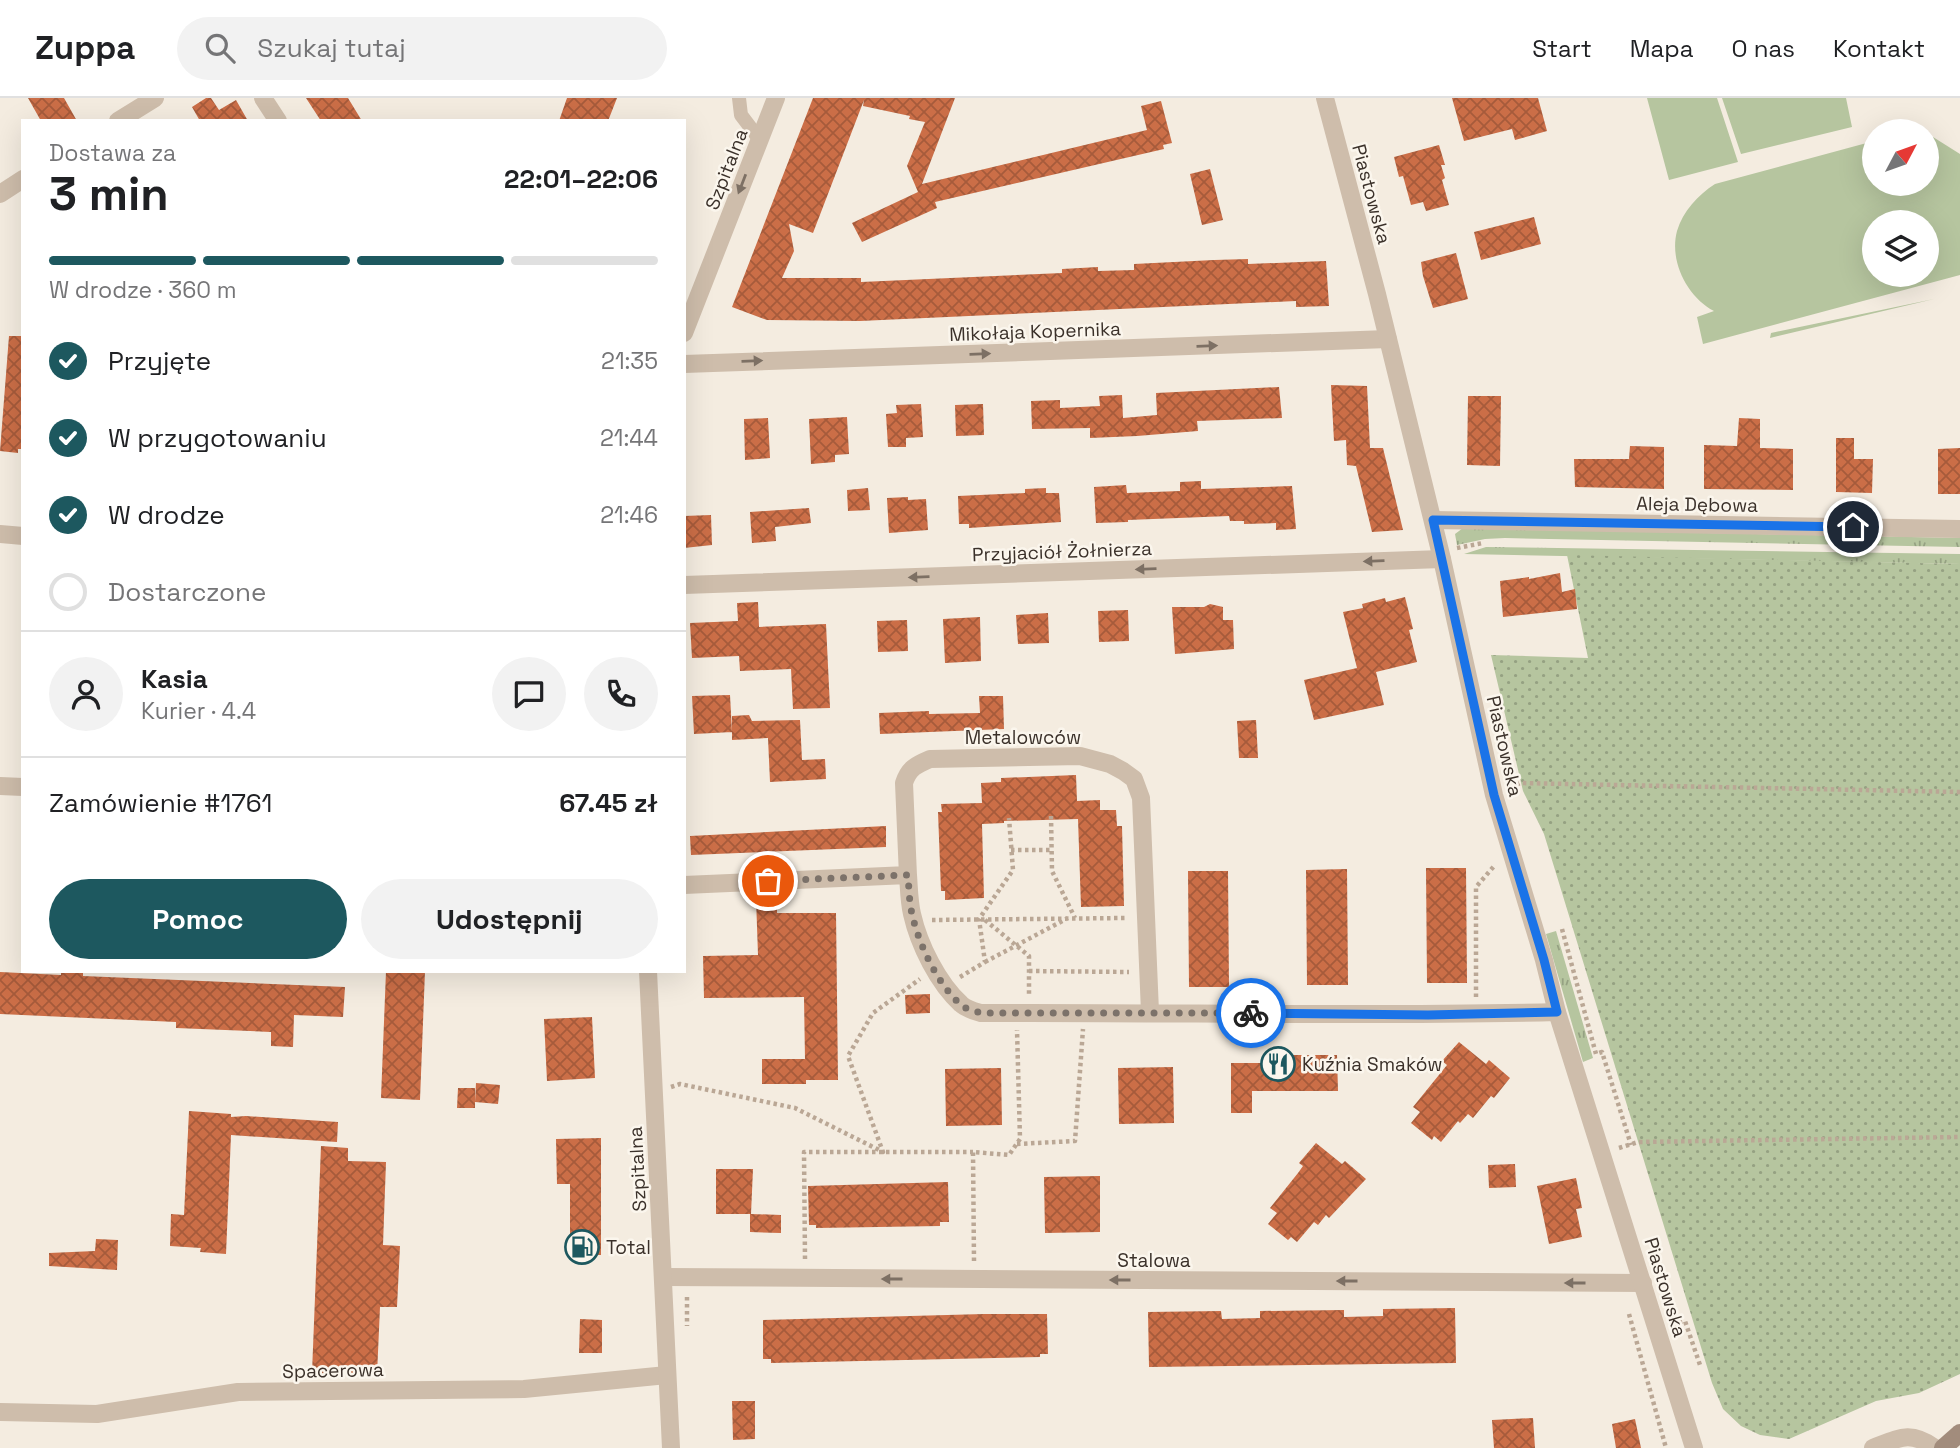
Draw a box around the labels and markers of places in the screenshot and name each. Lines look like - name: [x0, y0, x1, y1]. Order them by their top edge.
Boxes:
- pin: [1823, 497, 1883, 557]
- pin: [738, 851, 798, 911]
- restaurant icon: Kuźnia Smaków: [1259, 1045, 1297, 1083]
- place label: Kuźnia Smaków: [1302, 1052, 1442, 1077]
- fuel station icon: Total: [563, 1228, 601, 1266]
- place label: Total: [606, 1235, 651, 1260]

